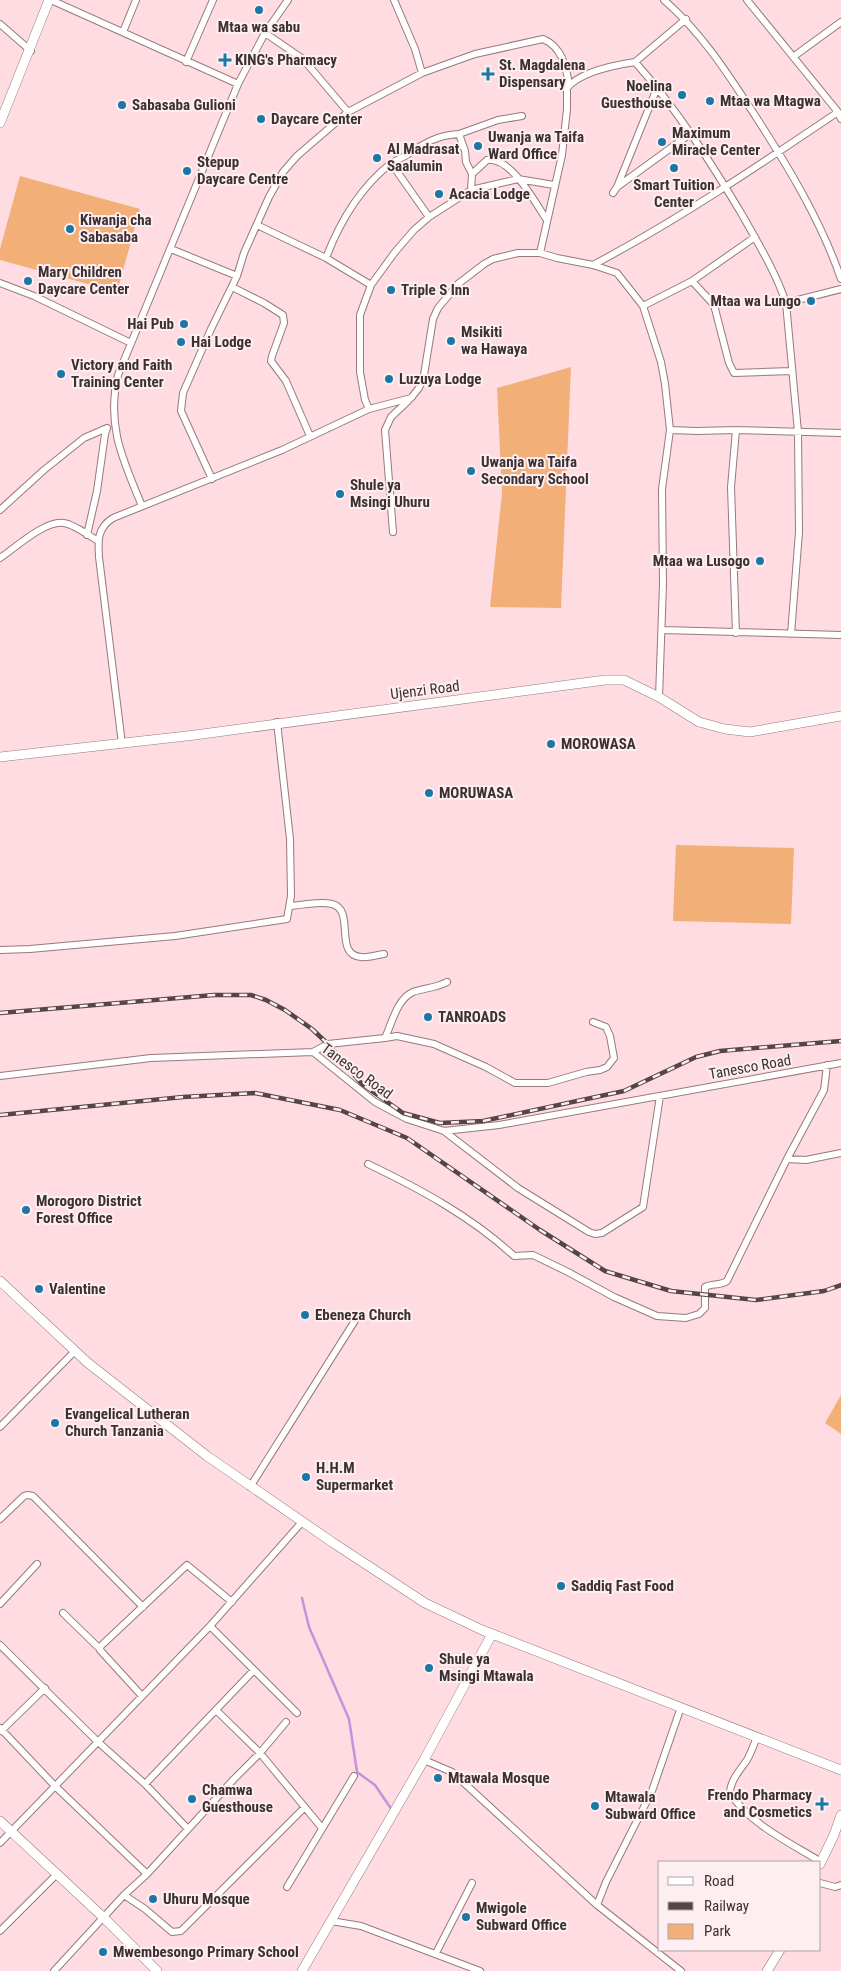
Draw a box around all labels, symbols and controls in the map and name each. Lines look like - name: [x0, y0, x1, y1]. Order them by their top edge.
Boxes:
- marker: Mtaa wa sabu: [253, 4, 265, 16]
- place label: Mtaa wa sabu: [218, 18, 300, 36]
- place label: KING's Pharmacy: [235, 51, 337, 69]
- marker: KING's Pharmacy: [219, 54, 231, 66]
- place label: St. Magdalena Dispensary: [499, 56, 585, 91]
- marker: St. Magdalena Dispensary: [481, 67, 495, 81]
- place label: Noelina Guesthouse: [601, 77, 672, 112]
- marker: Noelina Guesthouse: [676, 89, 688, 101]
- place label: Mtaa wa Mtagwa: [720, 92, 821, 110]
- marker: Mtaa wa Mtagwa: [704, 95, 716, 107]
- place label: Sabasaba Gulioni: [132, 96, 236, 114]
- marker: Sabasaba Gulioni: [116, 99, 128, 111]
- place label: Daycare Center: [271, 110, 362, 128]
- marker: Daycare Center: [255, 113, 267, 125]
- place label: Maximum Miracle Center: [672, 124, 760, 159]
- place label: Uwanja wa Taifa Ward Office: [488, 128, 584, 163]
- marker: Maximum Miracle Center: [656, 136, 668, 148]
- place label: Al Madrasat Saalumin: [387, 140, 460, 175]
- marker: Uwanja wa Taifa Ward Office: [472, 140, 484, 152]
- marker: Al Madrasat Saalumin: [371, 152, 383, 164]
- place label: Stepup Daycare Centre: [197, 153, 288, 188]
- marker: Smart Tuition Center: [668, 162, 680, 174]
- marker: Stepup Daycare Centre: [181, 165, 193, 177]
- place label: Smart Tuition Center: [633, 176, 715, 211]
- place label: Acacia Lodge: [449, 185, 530, 203]
- marker: Acacia Lodge: [433, 188, 445, 200]
- place label: Kiwanja cha Sabasaba: [80, 211, 152, 246]
- marker: Kiwanja cha Sabasaba: [64, 223, 76, 235]
- place label: Mary Children Daycare Center: [38, 263, 129, 298]
- marker: Mary Children Daycare Center: [22, 275, 34, 287]
- place label: Triple S Inn: [401, 281, 470, 299]
- marker: Triple S Inn: [385, 284, 397, 296]
- place label: Mtaa wa Lungo: [711, 292, 801, 310]
- marker: Mtaa wa Lungo: [805, 295, 817, 307]
- place label: Hai Pub: [127, 315, 174, 333]
- marker: Hai Pub: [178, 318, 190, 330]
- place label: Msikiti wa Hawaya: [461, 323, 527, 358]
- place label: Hai Lodge: [191, 333, 251, 351]
- marker: Msikiti wa Hawaya: [445, 335, 457, 347]
- marker: Hai Lodge: [175, 336, 187, 348]
- place label: Victory and Faith Training Center: [71, 356, 173, 391]
- marker: Victory and Faith Training Center: [55, 368, 67, 380]
- place label: Luzuya Lodge: [399, 370, 482, 388]
- marker: Luzuya Lodge: [383, 373, 395, 385]
- place label: Uwanja wa Taifa Secondary School: [481, 453, 589, 488]
- marker: Uwanja wa Taifa Secondary School: [465, 465, 477, 477]
- place label: Shule ya Msingi Uhuru: [350, 476, 430, 511]
- marker: Shule ya Msingi Uhuru: [334, 488, 346, 500]
- place label: Mtaa wa Lusogo: [653, 552, 750, 570]
- marker: Mtaa wa Lusogo: [754, 555, 766, 567]
- street label: Ujenzi Road: [389, 677, 461, 703]
- place label: MOROWASA: [561, 735, 636, 753]
- marker: MOROWASA: [545, 738, 557, 750]
- place label: MORUWASA: [439, 784, 513, 802]
- marker: MORUWASA: [423, 787, 435, 799]
- place label: TANROADS: [438, 1008, 506, 1026]
- marker: TANROADS: [422, 1011, 434, 1023]
- street label: Tanesco Road: [318, 1039, 396, 1103]
- street label: Tanesco Road: [707, 1051, 793, 1083]
- place label: Morogoro District Forest Office: [36, 1192, 142, 1227]
- marker: Morogoro District Forest Office: [20, 1204, 32, 1216]
- place label: Valentine: [49, 1280, 106, 1298]
- marker: Valentine: [33, 1283, 45, 1295]
- place label: Ebeneza Church: [315, 1306, 411, 1324]
- marker: Ebeneza Church: [299, 1309, 311, 1321]
- place label: Evangelical Lutheran Church Tanzania: [65, 1405, 190, 1440]
- marker: Evangelical Lutheran Church Tanzania: [49, 1417, 61, 1429]
- place label: H.H.M Supermarket: [316, 1459, 393, 1494]
- marker: H.H.M Supermarket: [300, 1471, 312, 1483]
- place label: Saddiq Fast Food: [571, 1577, 674, 1595]
- marker: Saddiq Fast Food: [555, 1580, 567, 1592]
- place label: Shule ya Msingi Mtawala: [439, 1650, 534, 1685]
- marker: Shule ya Msingi Mtawala: [423, 1662, 435, 1674]
- place label: Mtawala Mosque: [448, 1769, 550, 1787]
- marker: Mtawala Mosque: [432, 1772, 444, 1784]
- place label: Chamwa Guesthouse: [202, 1781, 273, 1816]
- place label: Frendo Pharmacy and Cosmetics: [708, 1786, 812, 1821]
- place label: Mtawala Subward Office: [605, 1788, 696, 1823]
- marker: Chamwa Guesthouse: [186, 1793, 198, 1805]
- marker: Frendo Pharmacy and Cosmetics: [816, 1798, 828, 1810]
- marker: Mtawala Subward Office: [589, 1800, 601, 1812]
- legend: [658, 1861, 821, 1951]
- text: Road: [704, 1872, 734, 1890]
- place label: Uhuru Mosque: [163, 1890, 250, 1908]
- marker: Uhuru Mosque: [147, 1893, 159, 1905]
- text: Railway: [704, 1897, 749, 1915]
- place label: Mwigole Subward Office: [476, 1899, 567, 1934]
- marker: Mwigole Subward Office: [460, 1911, 472, 1923]
- text: Park: [704, 1922, 731, 1940]
- place label: Mwembesongo Primary School: [113, 1943, 299, 1961]
- marker: Mwembesongo Primary School: [97, 1946, 109, 1958]

